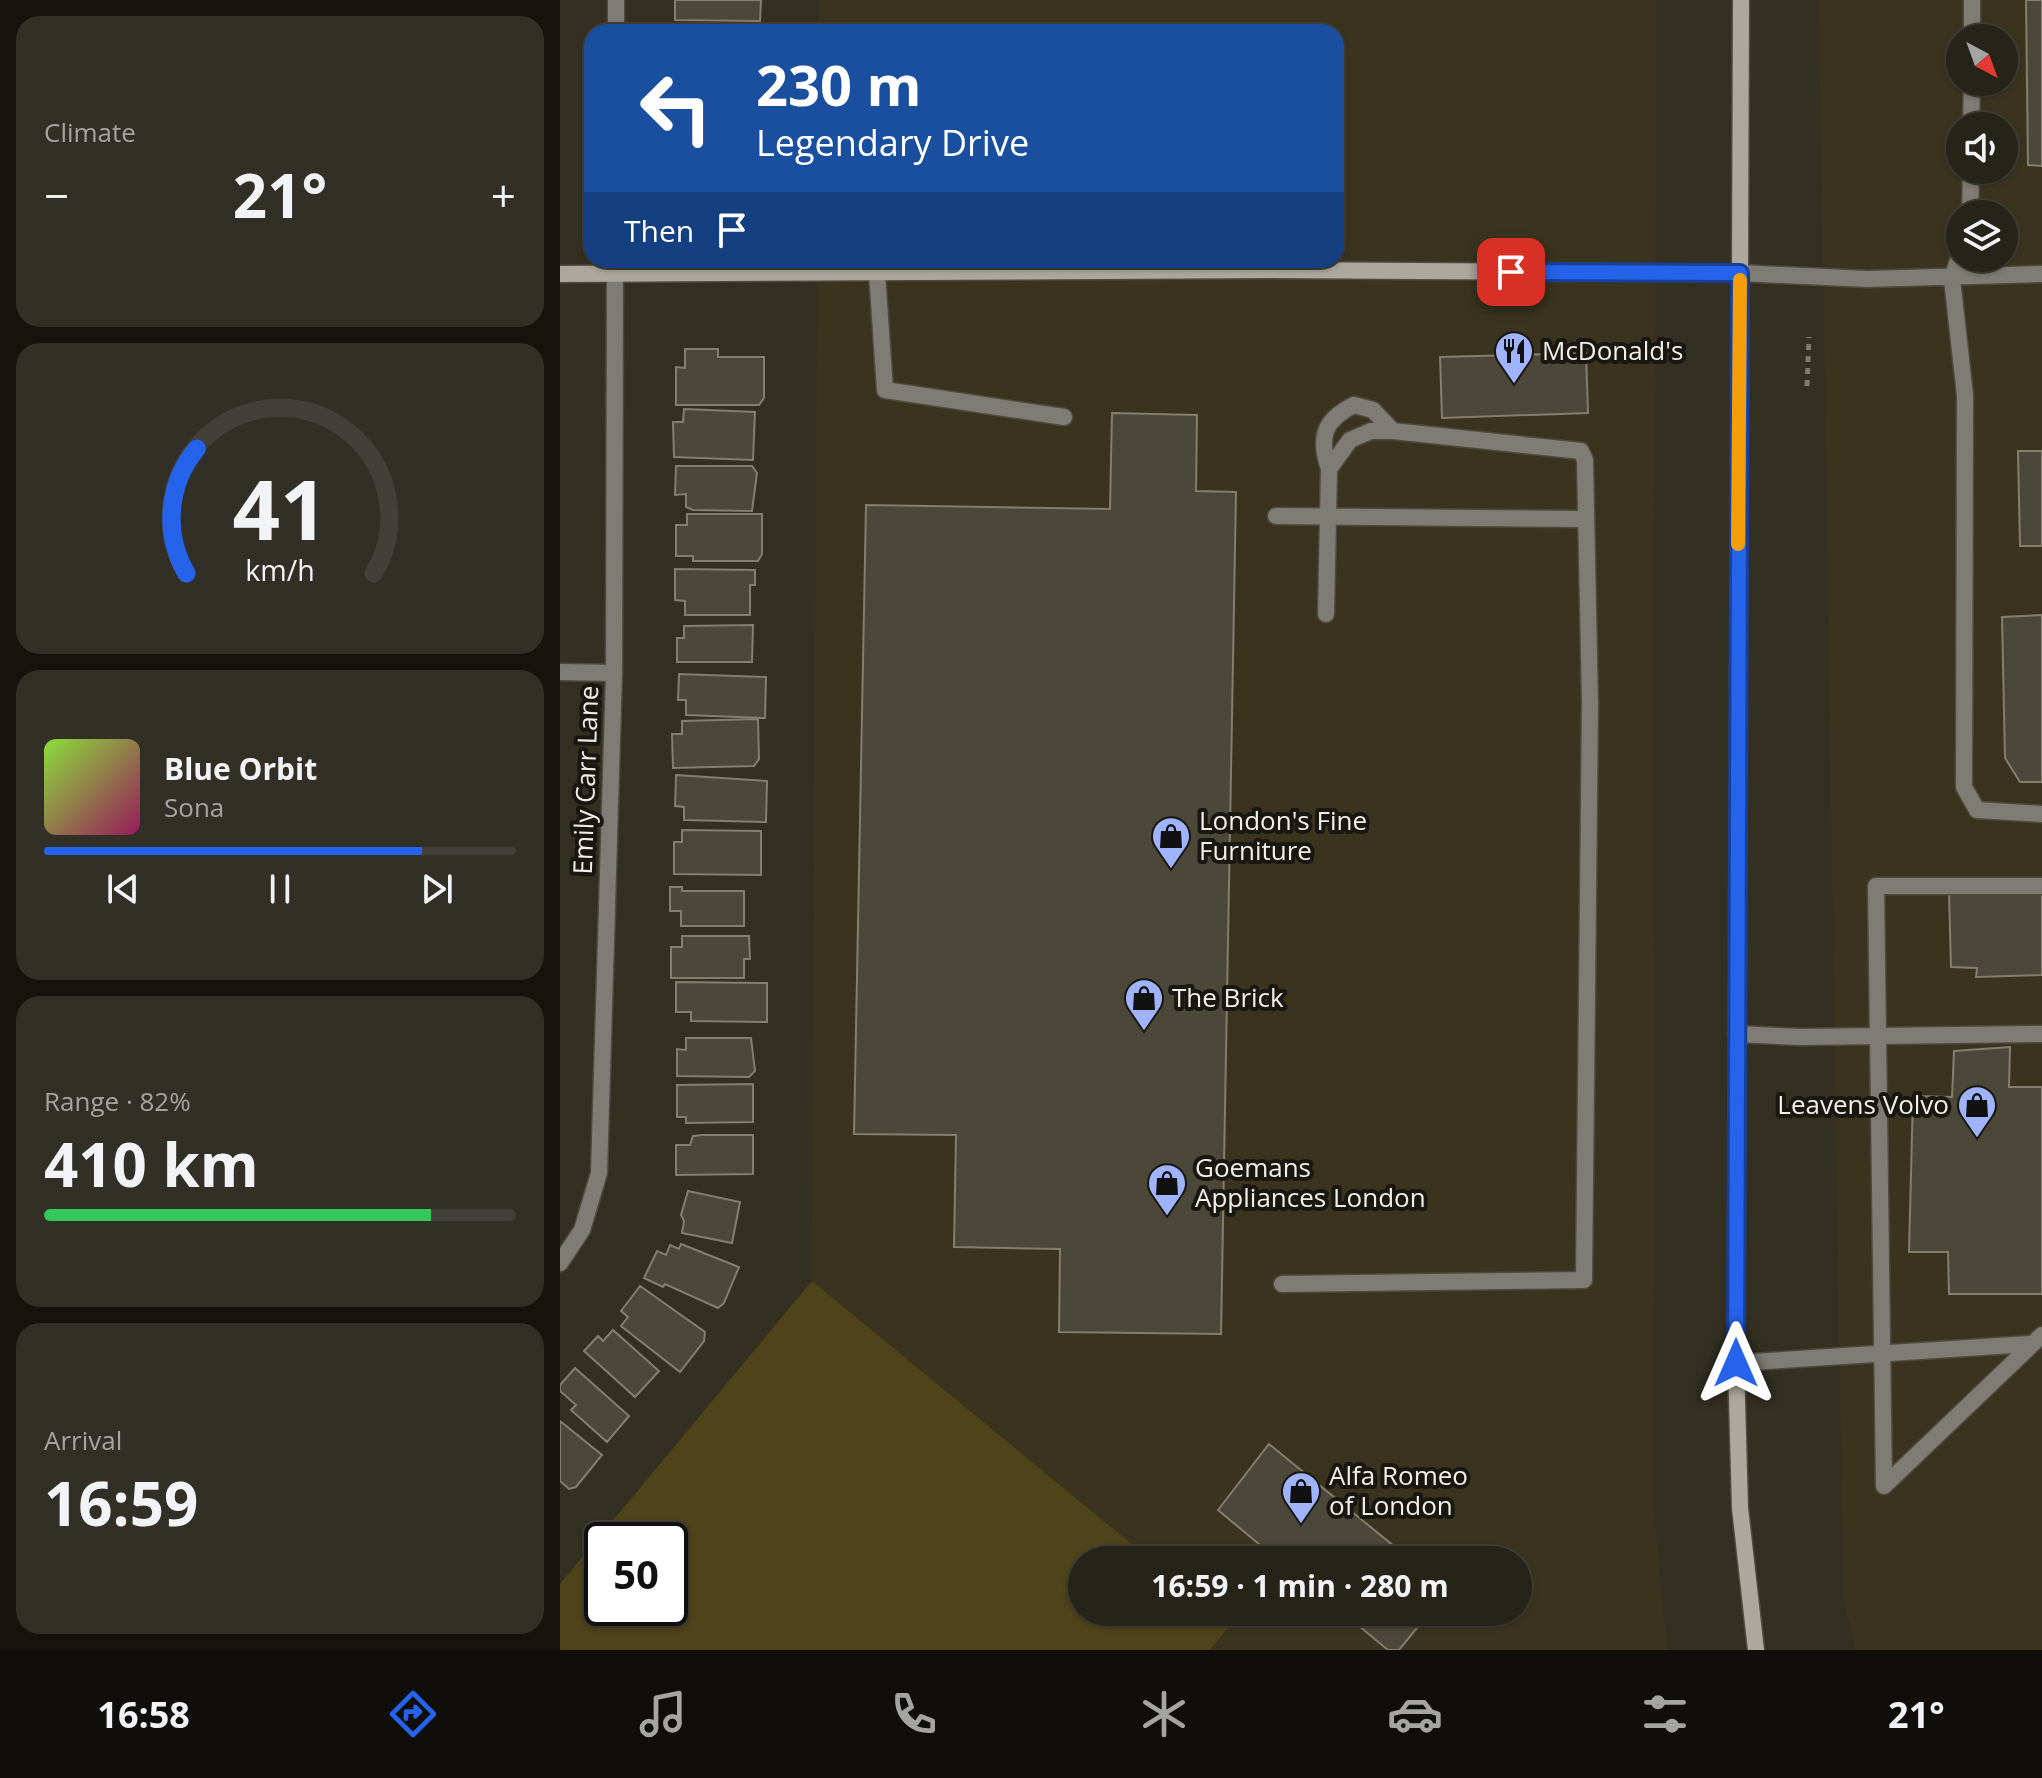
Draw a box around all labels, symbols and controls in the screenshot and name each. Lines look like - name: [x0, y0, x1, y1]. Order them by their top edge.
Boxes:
- north arrow: [1946, 24, 2018, 96]
- map controls: [1946, 24, 2018, 272]
- text: 230 m: [756, 46, 922, 122]
- icon: left: [624, 56, 728, 160]
- button: sound: [1946, 112, 2018, 184]
- text: Climate: [44, 114, 136, 150]
- text: Legendary Drive: [756, 118, 1029, 167]
- text: 21°: [233, 154, 327, 236]
- text: −: [44, 165, 69, 225]
- text: +: [491, 165, 516, 225]
- button: layers: [1946, 200, 2018, 272]
- icon: arrive: [710, 208, 754, 252]
- text: Then: [624, 210, 694, 251]
- pin: [1477, 238, 1545, 306]
- icon: arrive: [1489, 250, 1533, 294]
- restaurant icon: McDonald's: [1493, 330, 1535, 385]
- place label: McDonald's: [1542, 332, 1683, 368]
- text: 41: [232, 451, 328, 564]
- text: km/h: [245, 550, 315, 589]
- street label: Emily Carr Lane: [564, 685, 606, 875]
- text: Blue Orbit: [164, 748, 317, 789]
- text: Sona: [164, 789, 224, 825]
- place label: London's Fine Furniture: [1199, 802, 1367, 868]
- shop icon: London's Fine Furniture: [1150, 815, 1192, 870]
- icon: previous: [101, 867, 145, 911]
- icon: pause: [258, 867, 302, 911]
- icon: next: [415, 867, 459, 911]
- shop icon: The Brick: [1123, 977, 1165, 1032]
- place label: The Brick: [1172, 979, 1284, 1015]
- text: Range · 82%: [44, 1083, 191, 1119]
- shop icon: Leavens Volvo: [1956, 1084, 1998, 1139]
- place label: Leavens Volvo: [1777, 1086, 1949, 1122]
- text: 410 km: [44, 1123, 259, 1205]
- place label: Goemans Appliances London: [1195, 1149, 1426, 1215]
- shop icon: Goemans Appliances London: [1146, 1162, 1188, 1217]
- position arrow: [1694, 1321, 1778, 1405]
- text: Arrival: [44, 1422, 122, 1458]
- place label: Alfa Romeo of London: [1329, 1457, 1468, 1523]
- text: 16:59: [44, 1462, 198, 1544]
- shop icon: Alfa Romeo of London: [1280, 1470, 1322, 1525]
- speed limit sign: 50: [584, 1522, 688, 1626]
- text: 16:59 · 1 min · 280 m: [1151, 1565, 1449, 1606]
- icon: directions: [385, 1686, 441, 1742]
- icon: music: [635, 1686, 691, 1742]
- icon: phone: [886, 1686, 942, 1742]
- icon: climate: [1136, 1686, 1192, 1742]
- icon: car: [1387, 1686, 1443, 1742]
- icon: filters: [1637, 1686, 1693, 1742]
- text: 16:58: [97, 1690, 190, 1739]
- text: 21°: [1888, 1690, 1945, 1739]

